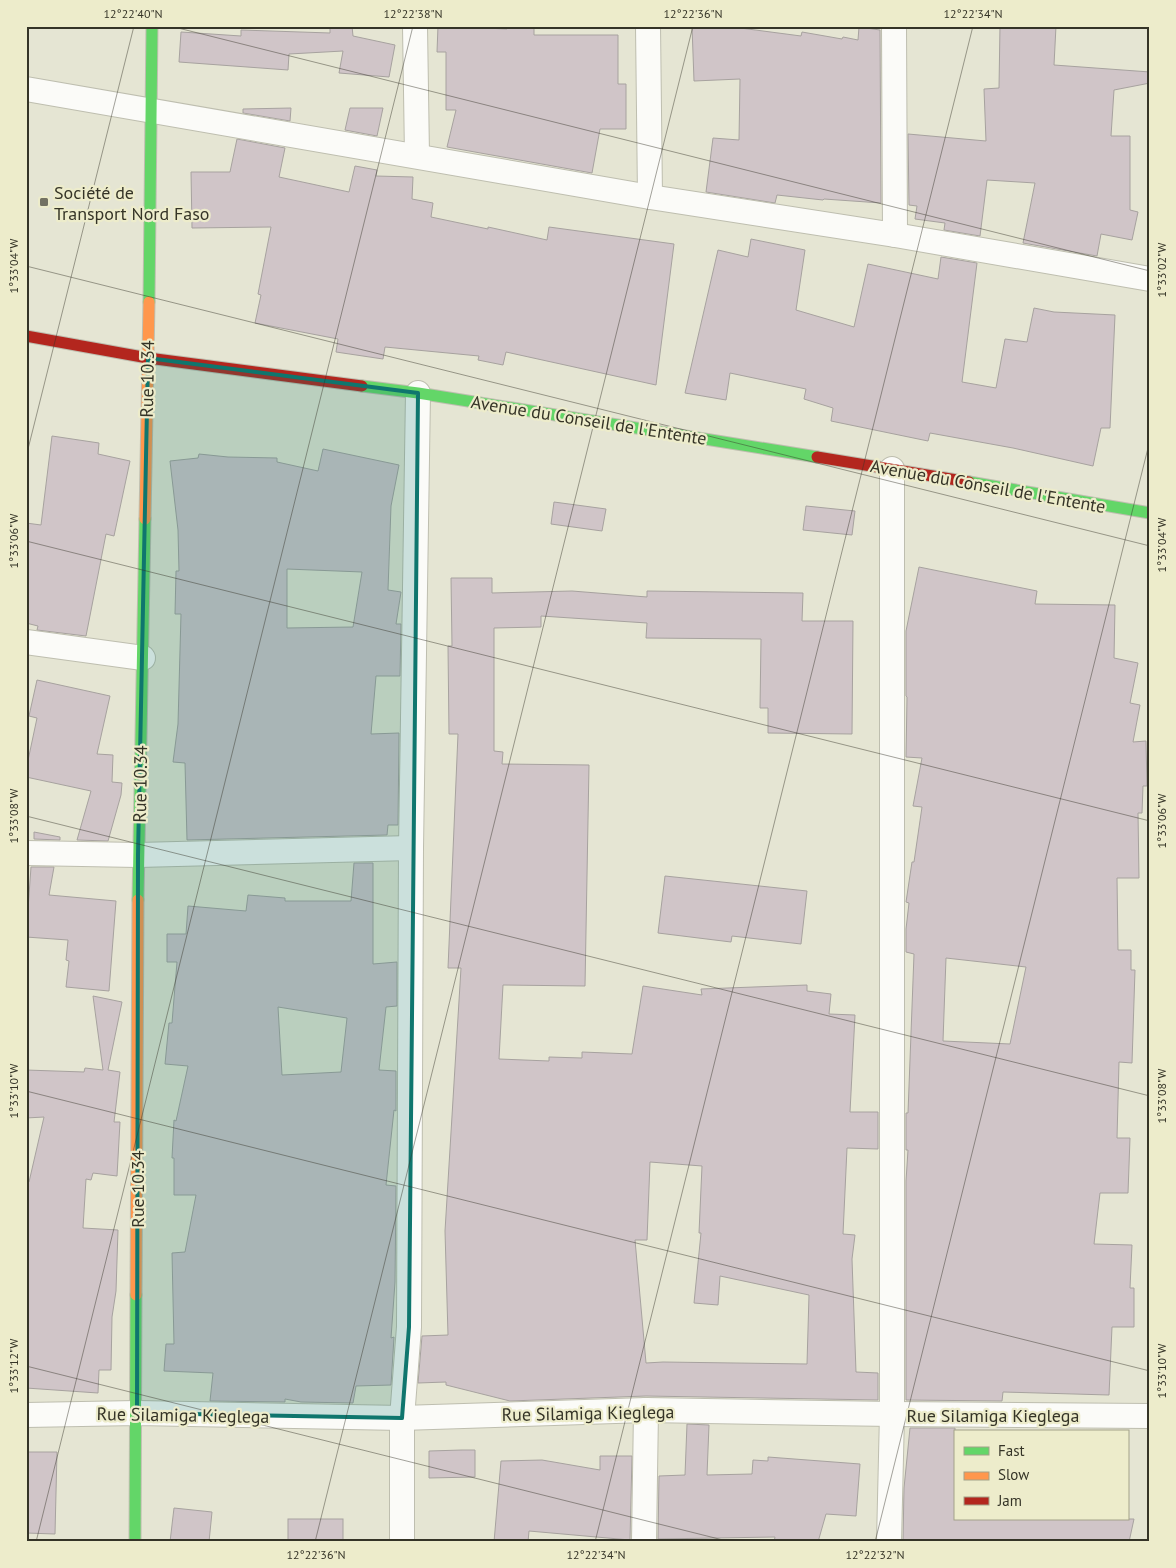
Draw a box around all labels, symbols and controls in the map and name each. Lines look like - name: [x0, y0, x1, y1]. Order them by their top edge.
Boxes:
- text: 12°22'40"N: [103, 6, 163, 21]
- text: 12°22'38"N: [383, 6, 443, 21]
- text: 12°22'36"N: [663, 6, 723, 21]
- text: 12°22'34"N: [943, 6, 1003, 21]
- place label: Société de Transport Nord Faso: [54, 181, 209, 225]
- marker: Société de Transport Nord Faso: [38, 196, 50, 208]
- text: 1°33'04"W: [6, 239, 21, 293]
- text: 1°33'02"W: [1154, 243, 1169, 297]
- street label: Rue 10.34: [135, 340, 159, 418]
- street label: Avenue du Conseil de l'Entente: [470, 390, 708, 450]
- street label: Avenue du Conseil de l'Entente: [869, 454, 1107, 518]
- text: 1°33'06"W: [6, 514, 21, 568]
- text: 1°33'04"W: [1154, 518, 1169, 572]
- street label: Rue 10.34: [128, 745, 152, 823]
- text: 1°33'08"W: [6, 789, 21, 843]
- text: 1°33'06"W: [1154, 794, 1169, 848]
- text: 1°33'10"W: [6, 1064, 21, 1118]
- text: 1°33'08"W: [1154, 1069, 1169, 1123]
- street label: Rue 10.34: [126, 1150, 149, 1228]
- text: 1°33'12"W: [6, 1339, 21, 1393]
- text: 1°33'10"W: [1154, 1344, 1169, 1398]
- street label: Rue Silamiga Kieglega: [501, 1400, 675, 1426]
- street label: Rue Silamiga Kieglega: [96, 1402, 270, 1428]
- street label: Rue Silamiga Kieglega: [907, 1404, 1079, 1427]
- legend: [954, 1430, 1128, 1520]
- text: Fast: [998, 1441, 1025, 1460]
- text: Slow: [998, 1465, 1029, 1484]
- text: Jam: [997, 1491, 1022, 1510]
- text: 12°22'36"N: [286, 1547, 346, 1562]
- text: 12°22'34"N: [566, 1547, 626, 1562]
- text: 12°22'32"N: [845, 1547, 905, 1562]

